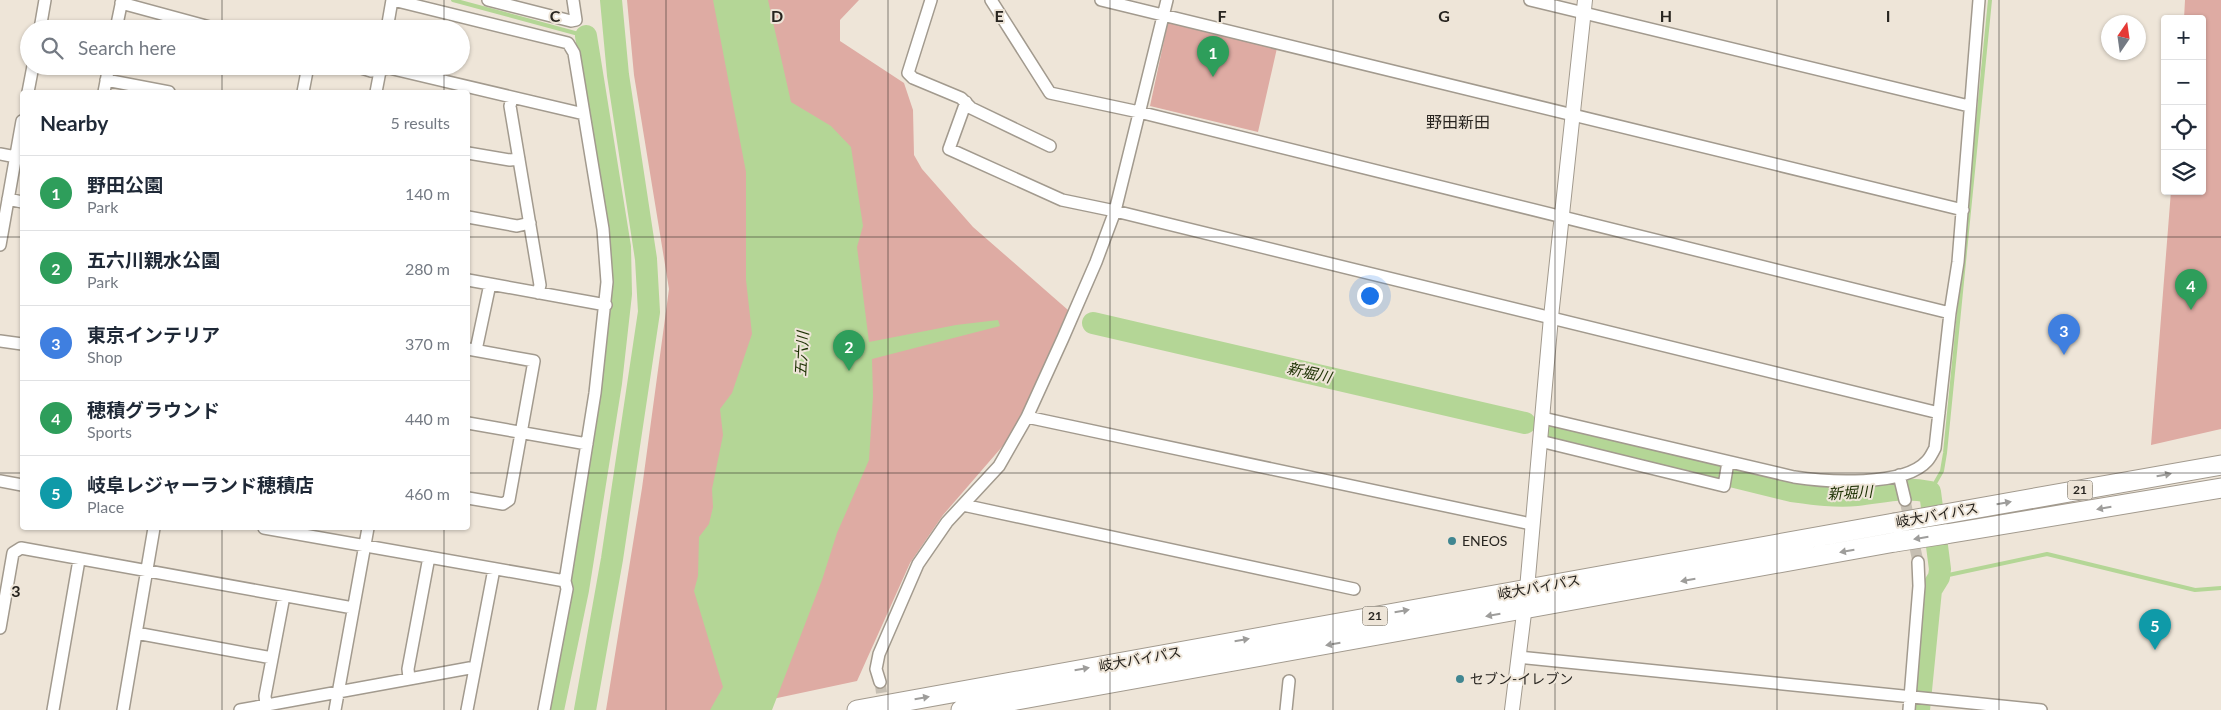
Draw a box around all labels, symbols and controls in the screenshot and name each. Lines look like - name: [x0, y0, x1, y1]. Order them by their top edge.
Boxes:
- text: C: [550, 6, 561, 25]
- text: D: [771, 6, 783, 25]
- text: E: [994, 6, 1004, 25]
- text: F: [1217, 6, 1227, 25]
- text: G: [1438, 6, 1450, 25]
- text: H: [1660, 6, 1672, 25]
- text: I: [1886, 6, 1890, 25]
- north arrow: [2101, 15, 2146, 60]
- map controls: [2161, 15, 2206, 195]
- button: +: [2161, 15, 2206, 60]
- search box: [20, 20, 470, 75]
- icon: search: [38, 34, 66, 62]
- text: Search here: [78, 36, 176, 59]
- pin: 1: [1197, 36, 1229, 77]
- button: −: [2161, 60, 2206, 105]
- button: locate: [2161, 105, 2206, 150]
- text: Nearby: [40, 110, 108, 135]
- district label: 野田新田: [1426, 112, 1490, 131]
- text: 5 results: [390, 113, 450, 132]
- button: layers: [2161, 150, 2206, 195]
- text: 野田公園: [87, 173, 163, 196]
- text: 1: [51, 184, 61, 203]
- text: 140 m: [405, 184, 450, 203]
- text: Park: [87, 197, 118, 216]
- text: 五六川親水公園: [87, 248, 220, 271]
- text: 2: [51, 259, 61, 278]
- text: 280 m: [405, 259, 450, 278]
- pin: 4: [2175, 269, 2207, 310]
- text: Park: [87, 272, 118, 291]
- your location: [1357, 283, 1383, 309]
- pin: 3: [2048, 314, 2080, 355]
- text: 東京インテリア: [87, 323, 220, 346]
- water label: 五六川: [791, 329, 811, 377]
- pin: 2: [833, 330, 865, 371]
- text: 3: [51, 334, 61, 353]
- text: 370 m: [405, 334, 450, 353]
- text: Shop: [87, 347, 123, 366]
- water label: 新堀川: [1285, 358, 1335, 386]
- text: 穂積グラウンド: [87, 398, 220, 421]
- text: 4: [51, 409, 61, 428]
- text: 440 m: [405, 409, 450, 428]
- text: Sports: [87, 422, 132, 441]
- one-way arrow: [2157, 471, 2172, 479]
- text: 岐阜レジャーランド穂積店: [87, 473, 314, 496]
- road number: 21: [2068, 480, 2092, 500]
- water label: 新堀川: [1827, 482, 1875, 502]
- text: 5: [51, 484, 61, 503]
- text: 460 m: [405, 484, 450, 503]
- text: Place: [87, 497, 124, 516]
- street label: 岐大バイパス: [1894, 499, 1980, 530]
- one-way arrow: [1997, 499, 2013, 507]
- one-way arrow: [2096, 504, 2112, 512]
- place label: ENEOS: [1462, 532, 1507, 549]
- one-way arrow: [1912, 534, 1928, 542]
- marker: ENEOS: [1446, 535, 1458, 547]
- one-way arrow: [1839, 547, 1855, 555]
- street label: 岐大バイパス: [1496, 571, 1582, 602]
- one-way arrow: [1679, 576, 1695, 584]
- text: 3: [11, 581, 21, 600]
- road number: 21: [1362, 606, 1388, 626]
- one-way arrow: [1394, 607, 1410, 615]
- pin: 5: [2139, 609, 2171, 650]
- one-way arrow: [1485, 612, 1501, 620]
- one-way arrow: [1234, 636, 1250, 644]
- one-way arrow: [1325, 640, 1341, 648]
- street label: 岐大バイパス: [1097, 643, 1183, 674]
- one-way arrow: [1074, 665, 1090, 673]
- place label: セブン-イレブン: [1470, 670, 1573, 687]
- marker: セブン-イレブン: [1454, 673, 1466, 685]
- one-way arrow: [914, 694, 930, 702]

